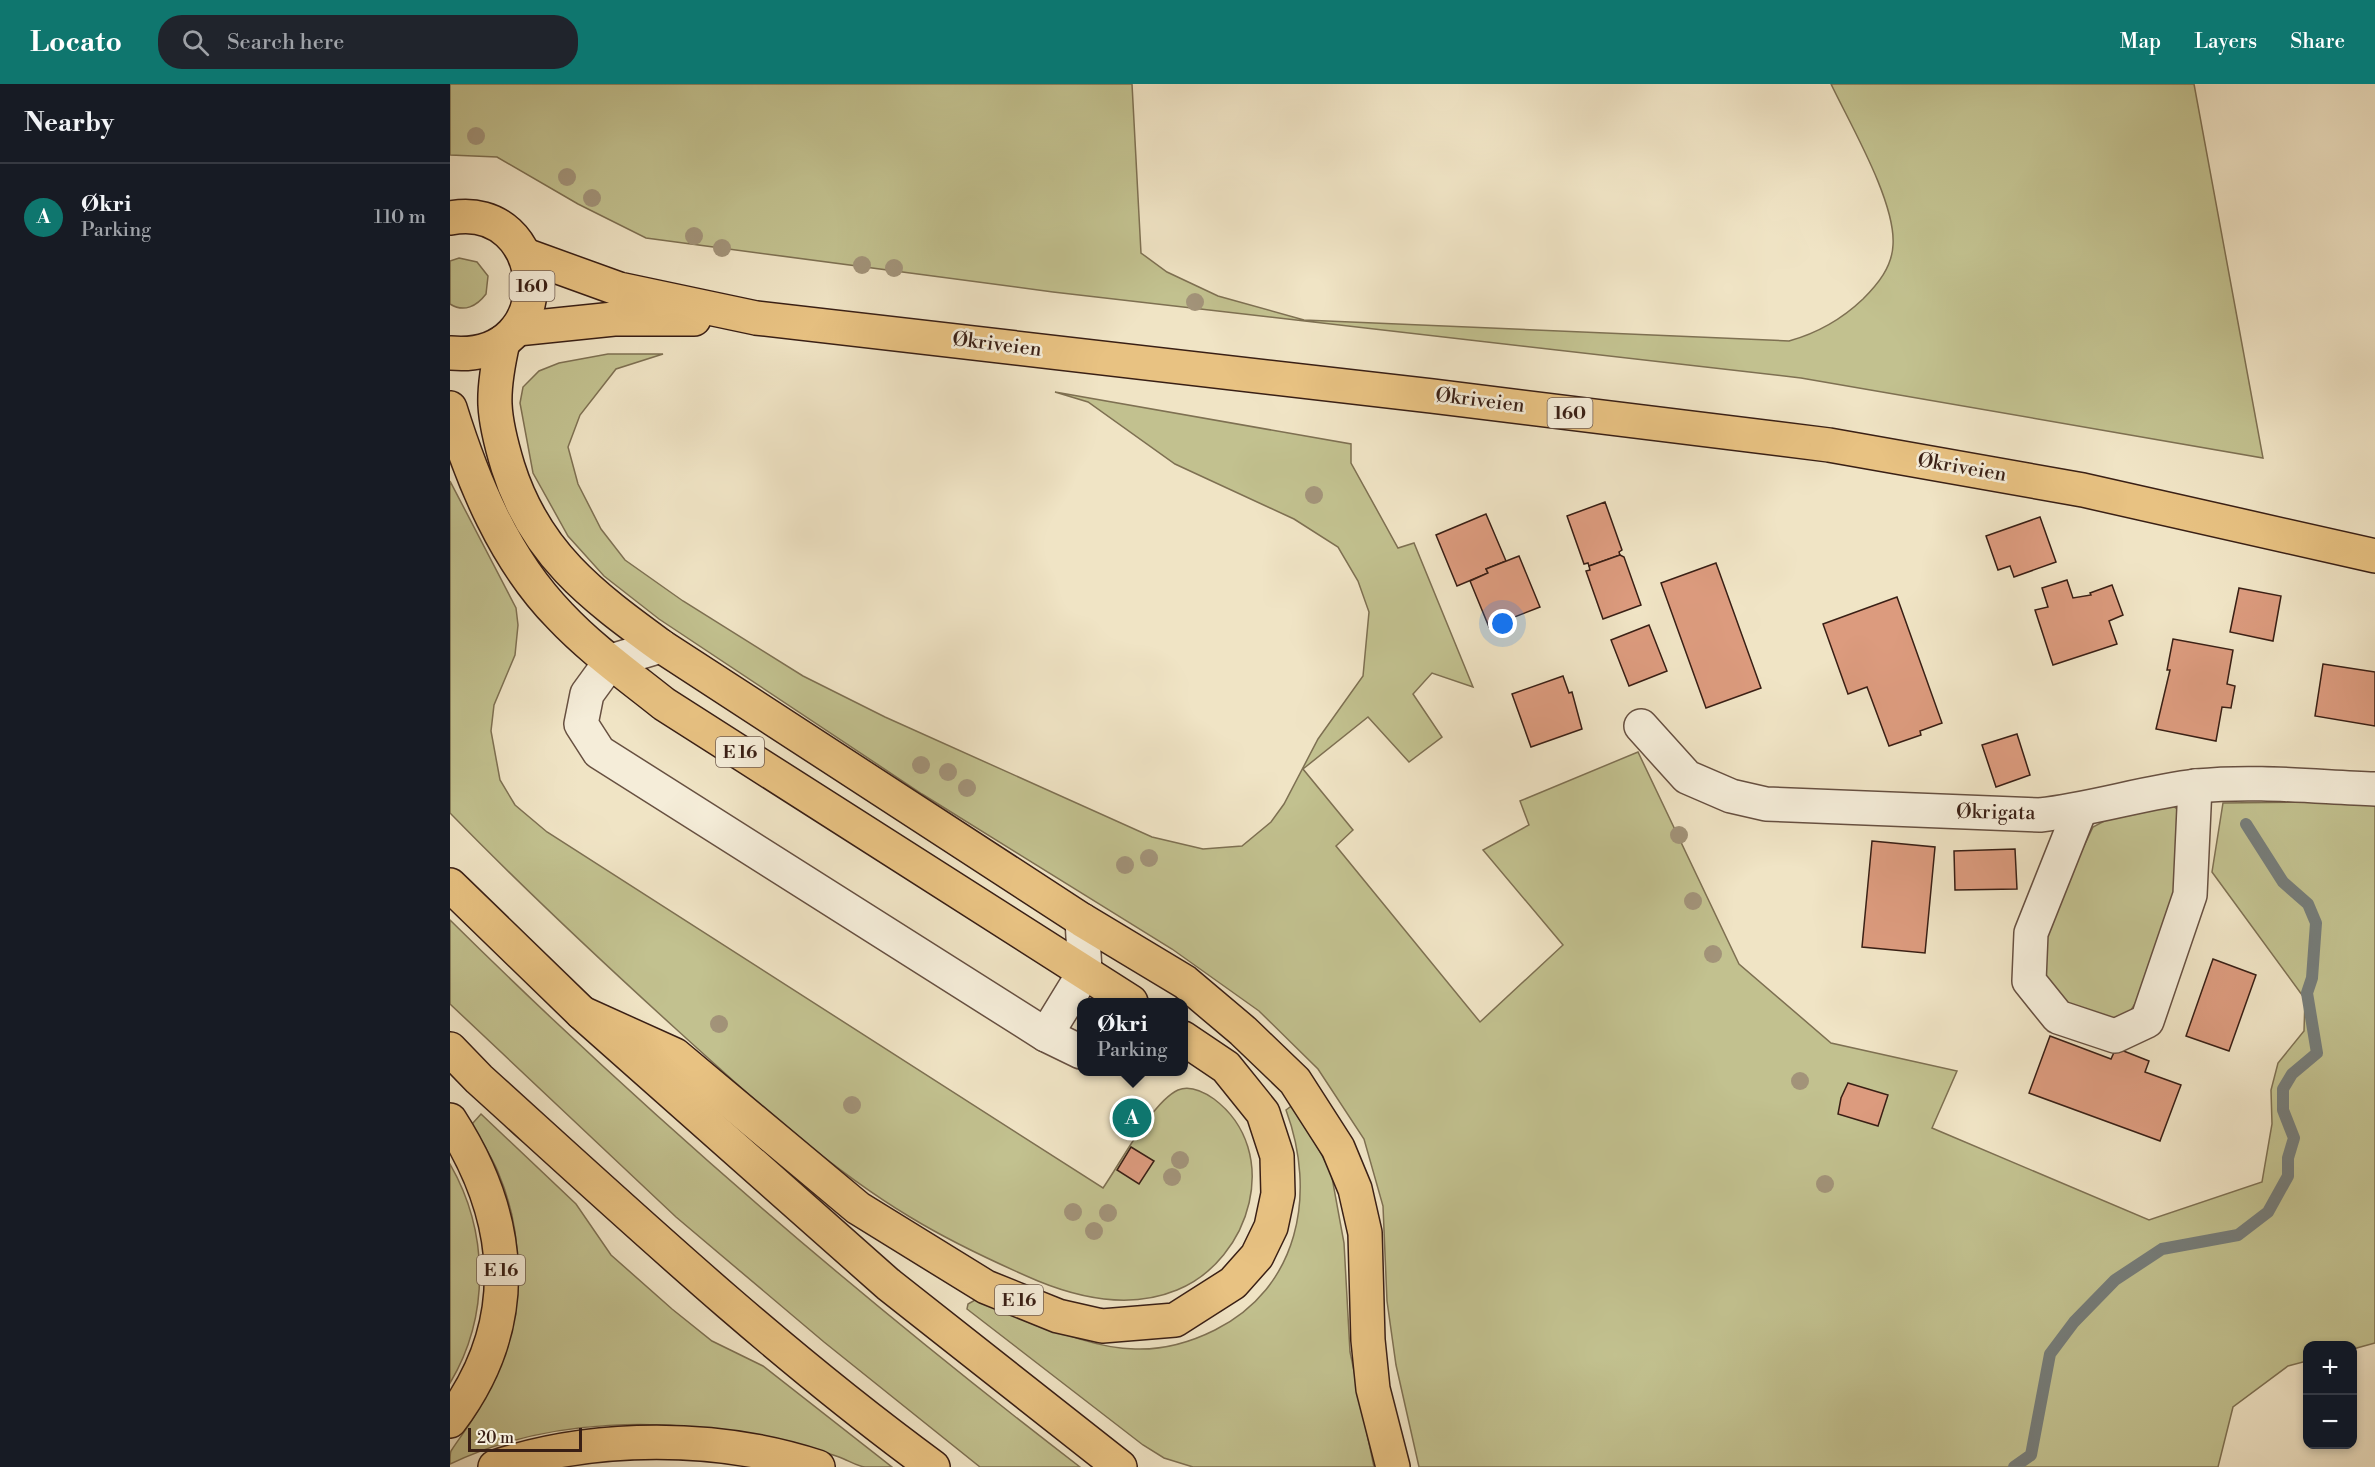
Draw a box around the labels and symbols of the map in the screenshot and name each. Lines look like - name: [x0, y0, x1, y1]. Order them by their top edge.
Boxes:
- road number: 160: [510, 271, 554, 301]
- street label: Økriveien: [951, 327, 1043, 363]
- street label: Økriveien: [1434, 383, 1526, 419]
- road number: 160: [1548, 398, 1592, 428]
- street label: Økriveien: [1916, 448, 2008, 488]
- your location: [1488, 609, 1517, 638]
- road number: E 16: [716, 737, 764, 767]
- street label: Økrigata: [1956, 800, 2037, 826]
- pin: A: [1112, 1096, 1152, 1140]
- road number: E 16: [477, 1255, 525, 1285]
- road number: E 16: [995, 1285, 1043, 1315]
- scale bar: [468, 1425, 582, 1452]

